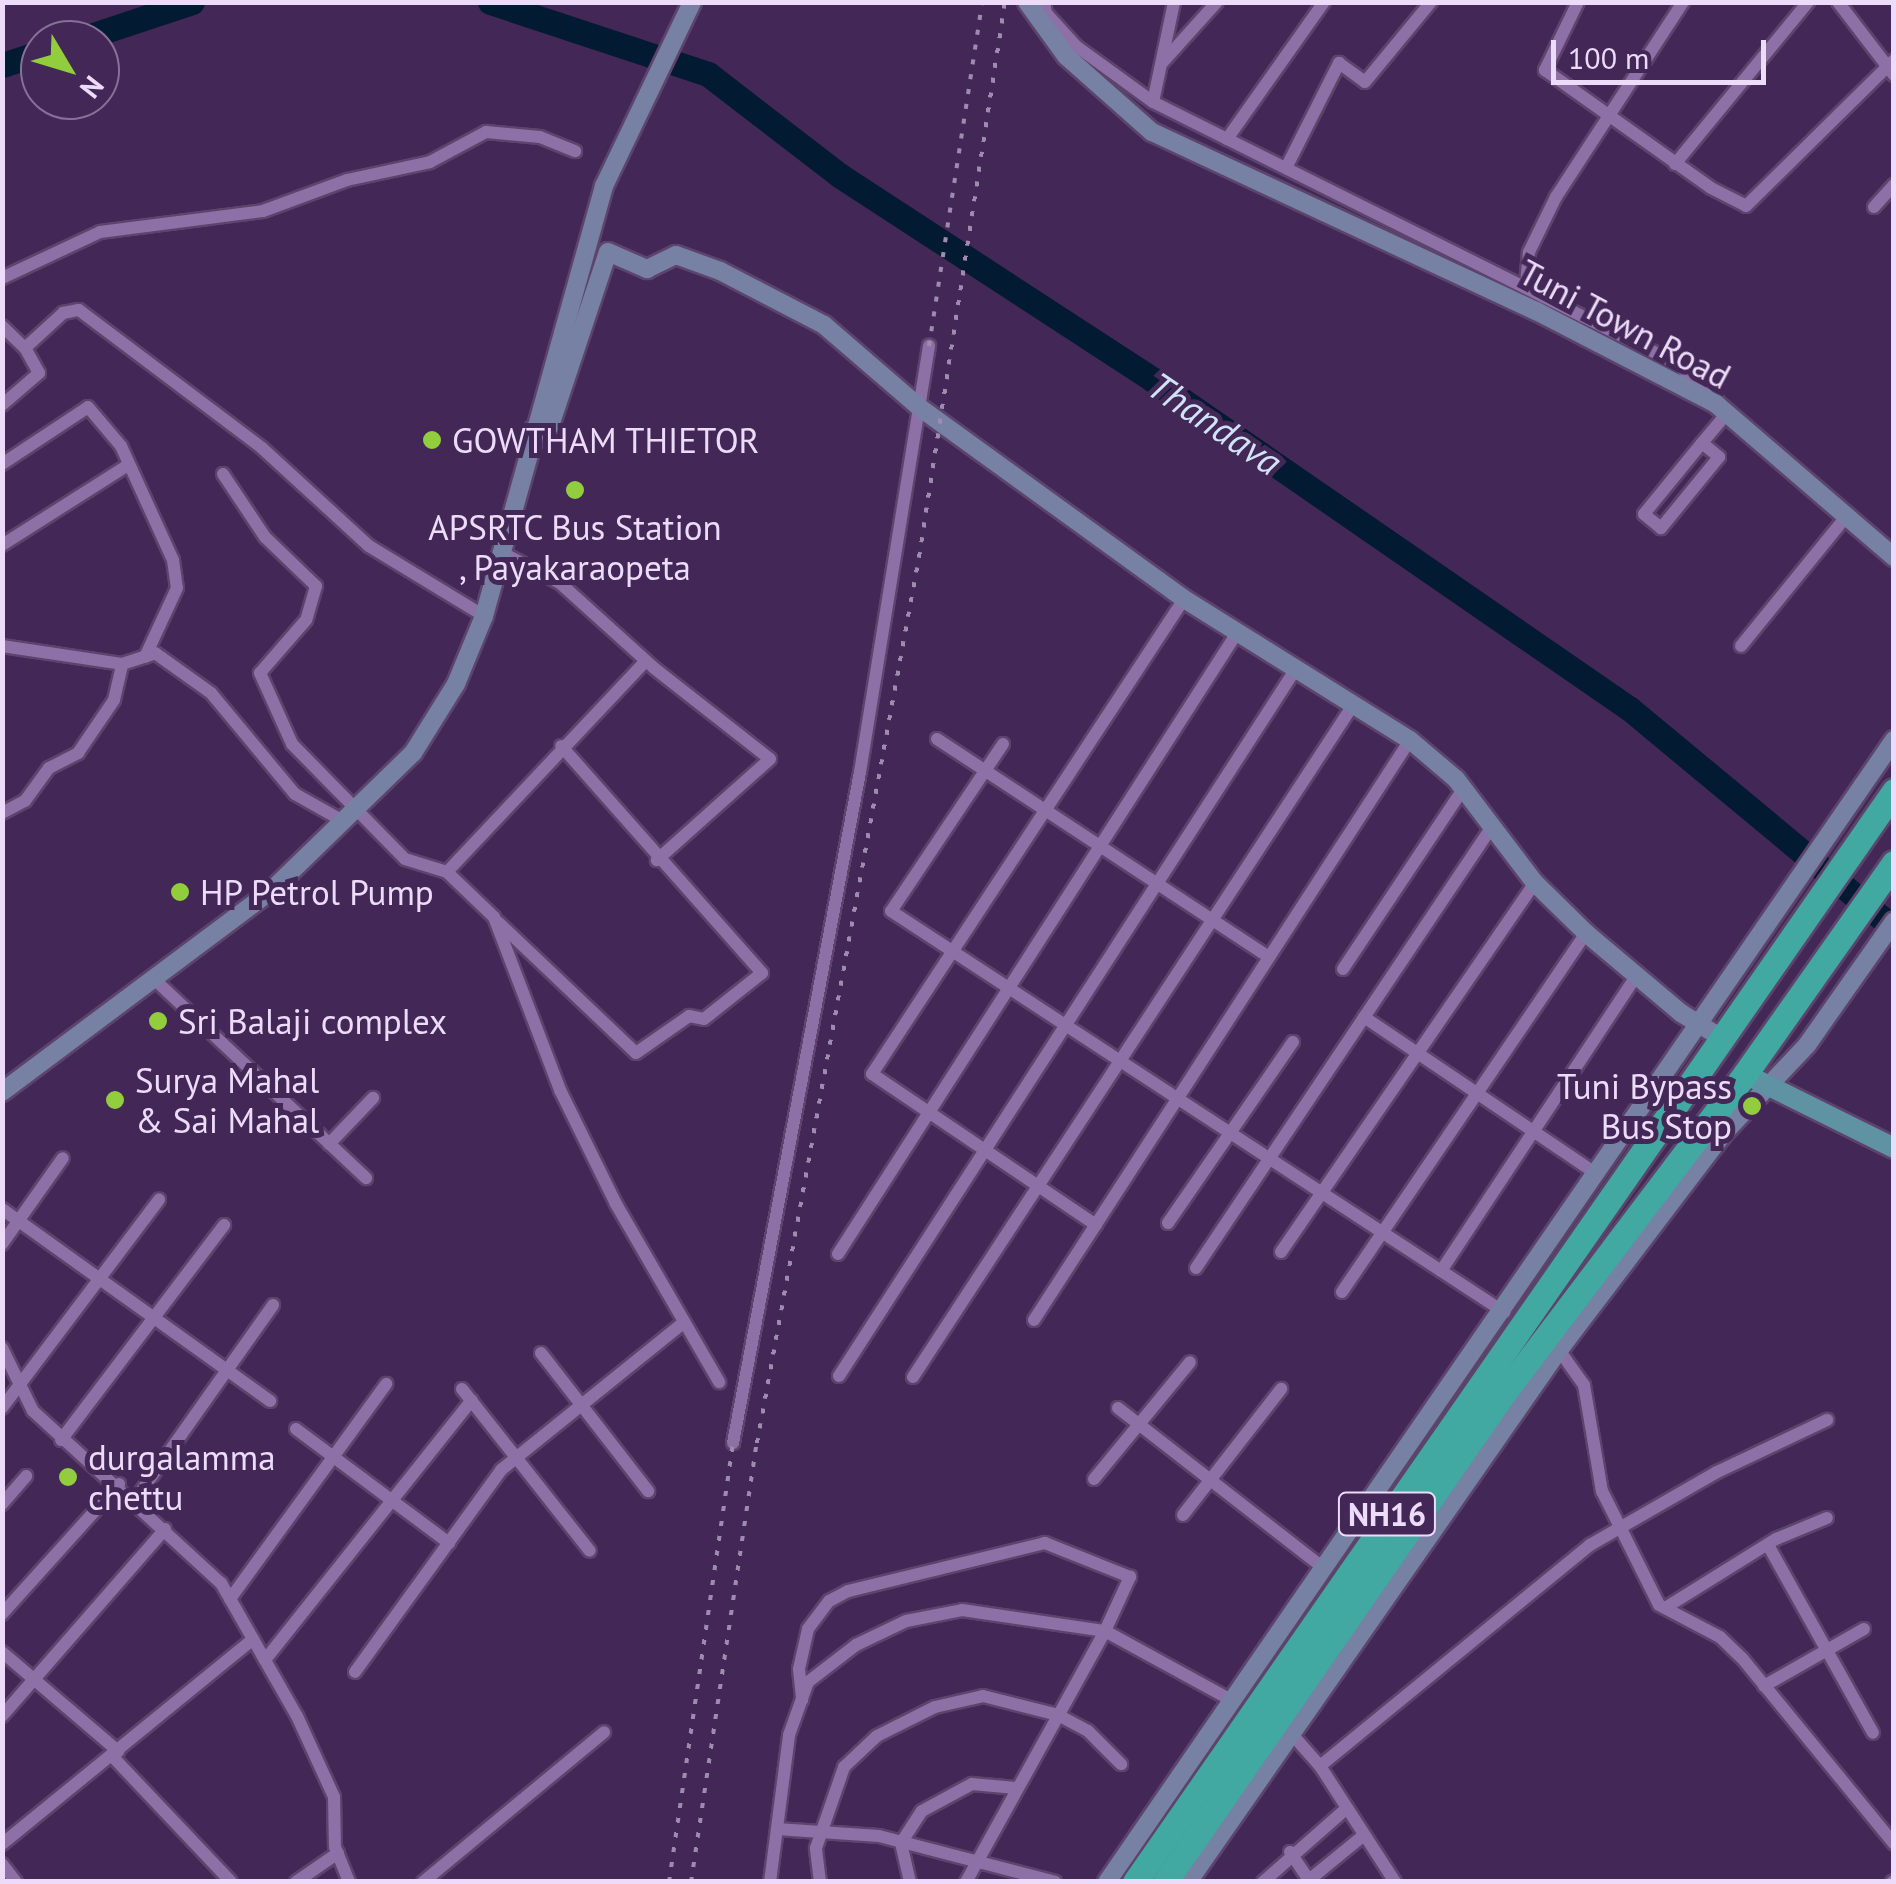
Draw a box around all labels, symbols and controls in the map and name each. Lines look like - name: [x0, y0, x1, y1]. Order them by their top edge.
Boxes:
- north arrow: [20, 20, 120, 120]
- scale bar: [1556, 20, 1771, 82]
- text: 100 m: [1568, 38, 1649, 77]
- text: N: [72, 69, 113, 106]
- street label: Tuni Town Road: [1512, 251, 1738, 397]
- water label: Thandava: [1140, 362, 1290, 484]
- place label: GOWTHAM THIETOR: [452, 419, 760, 461]
- marker: GOWTHAM THIETOR: [421, 429, 443, 451]
- marker: APSRTC Bus Station , Payakaraopeta: [564, 479, 586, 501]
- place label: APSRTC Bus Station , Payakaraopeta: [428, 506, 722, 588]
- place label: HP Petrol Pump: [200, 871, 435, 913]
- marker: HP Petrol Pump: [169, 881, 191, 903]
- place label: Sri Balaji complex: [178, 1000, 447, 1042]
- marker: Sri Balaji complex: [147, 1010, 169, 1032]
- place label: Surya Mahal & Sai Mahal: [135, 1059, 319, 1141]
- place label: Tuni Bypass Bus Stop: [1557, 1065, 1732, 1147]
- marker: Surya Mahal & Sai Mahal: [104, 1089, 126, 1111]
- marker: Tuni Bypass Bus Stop: [1741, 1095, 1763, 1117]
- place label: durgalamma chettu: [88, 1436, 276, 1518]
- marker: durgalamma chettu: [57, 1466, 79, 1488]
- road number: NH16: [1337, 1487, 1437, 1541]

